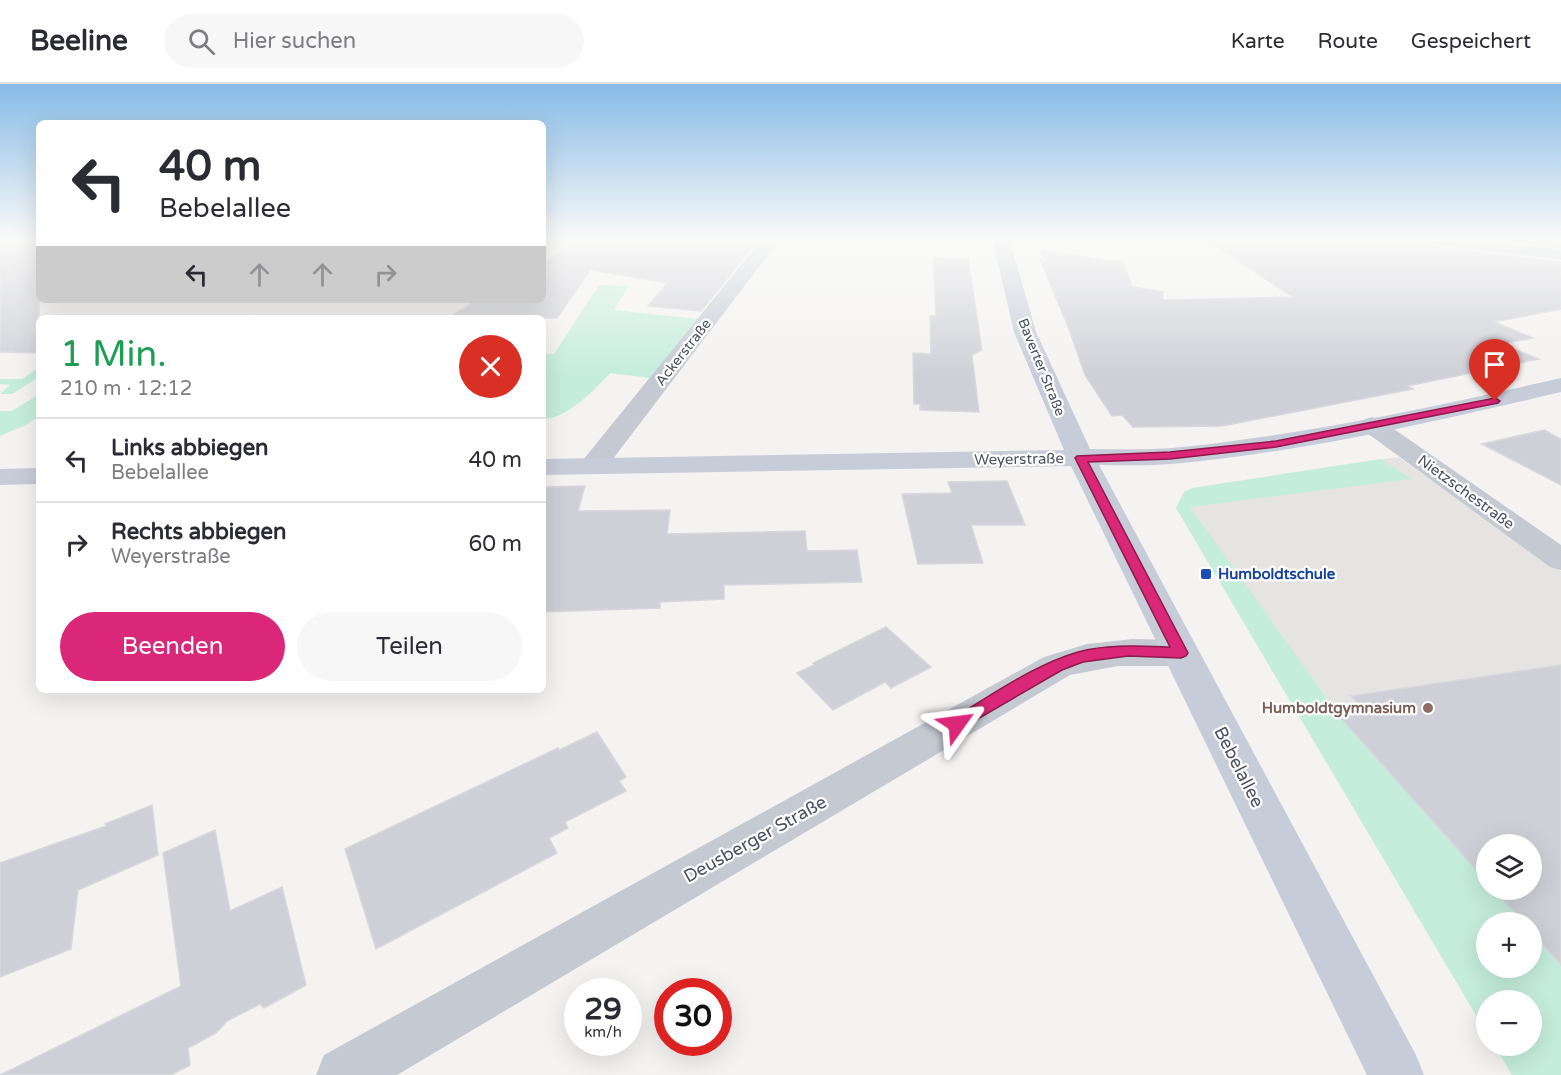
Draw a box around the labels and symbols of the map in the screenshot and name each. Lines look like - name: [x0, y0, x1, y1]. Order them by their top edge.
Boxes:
- street label: Ackerstraße: [652, 315, 715, 389]
- street label: Baverter Straße: [1014, 316, 1069, 418]
- pin: [1469, 339, 1520, 401]
- street label: Weyerstraße: [974, 449, 1064, 469]
- street label: Nietzschestraße: [1414, 451, 1518, 533]
- place label: Humboldtschule: [1218, 565, 1336, 583]
- marker: Humboldtschule: [1199, 567, 1213, 581]
- position arrow: [925, 692, 989, 756]
- place label: Humboldtgymnasium: [1262, 699, 1416, 718]
- marker: Humboldtgymnasium: [1421, 701, 1435, 715]
- street label: Bebelallee: [1209, 723, 1269, 811]
- street label: Deusberger Straße: [680, 791, 830, 887]
- speed limit sign: 30: [654, 978, 732, 1056]

